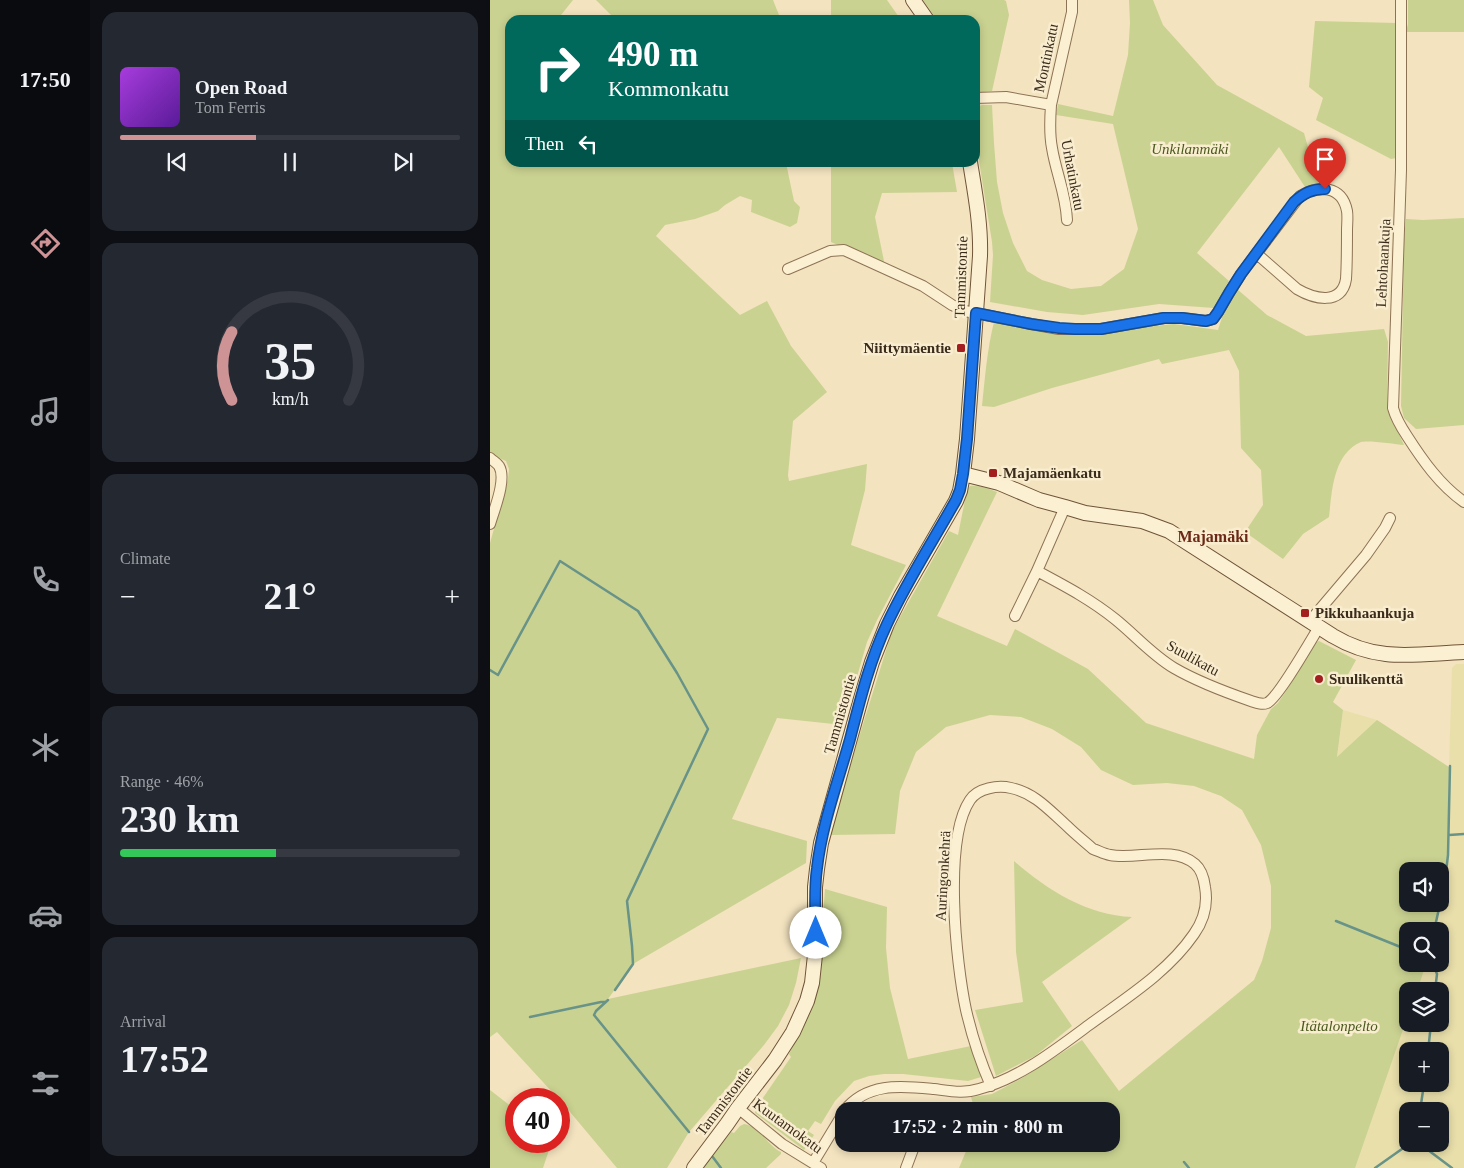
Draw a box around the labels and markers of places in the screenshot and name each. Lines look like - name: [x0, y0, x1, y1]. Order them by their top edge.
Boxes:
- pin: [1304, 138, 1346, 189]
- place label: Niittymäentie: [864, 340, 951, 356]
- marker: Niittymäentie: [955, 342, 967, 354]
- place label: Majamäenkatu: [1003, 465, 1101, 481]
- marker: Majamäenkatu: [987, 467, 999, 479]
- place label: Pikkuhaankuja: [1315, 605, 1415, 621]
- marker: Pikkuhaankuja: [1299, 607, 1311, 619]
- place label: Suulikenttä: [1329, 671, 1404, 687]
- marker: Suulikenttä: [1313, 673, 1325, 685]

